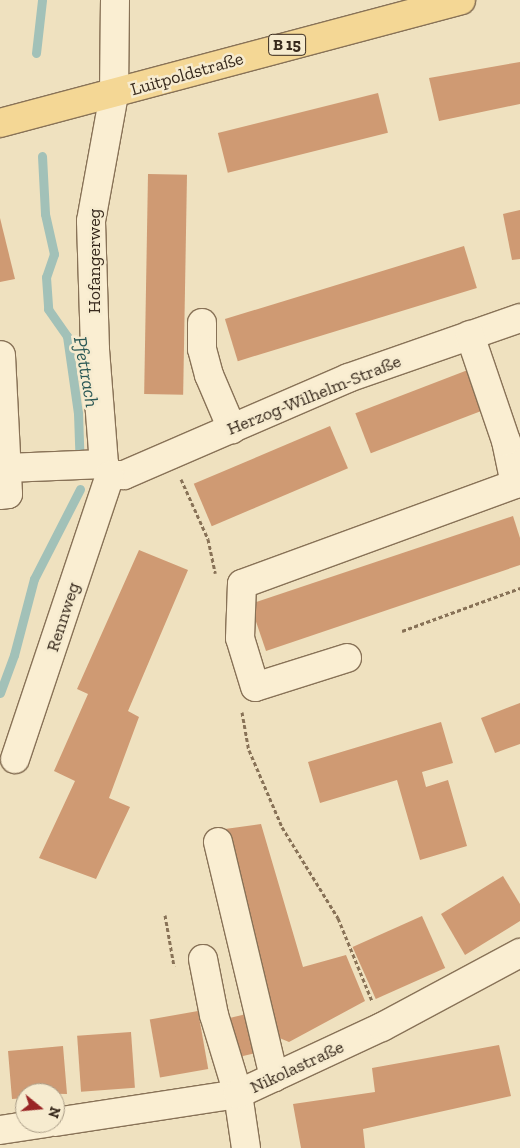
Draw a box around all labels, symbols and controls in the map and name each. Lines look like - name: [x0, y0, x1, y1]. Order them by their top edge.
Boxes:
- road number: B 15: [267, 32, 307, 58]
- street label: Luitpoldstraße: [128, 48, 246, 100]
- street label: Hofangerweg: [83, 209, 105, 313]
- water label: Pfettrach: [69, 335, 103, 409]
- street label: Herzog-Wilhelm-Straße: [224, 350, 404, 440]
- street label: Rennweg: [42, 580, 84, 654]
- street label: Nikolastraße: [247, 1036, 347, 1098]
- north arrow: [15, 1083, 65, 1133]
- text: N: [44, 1105, 64, 1120]

